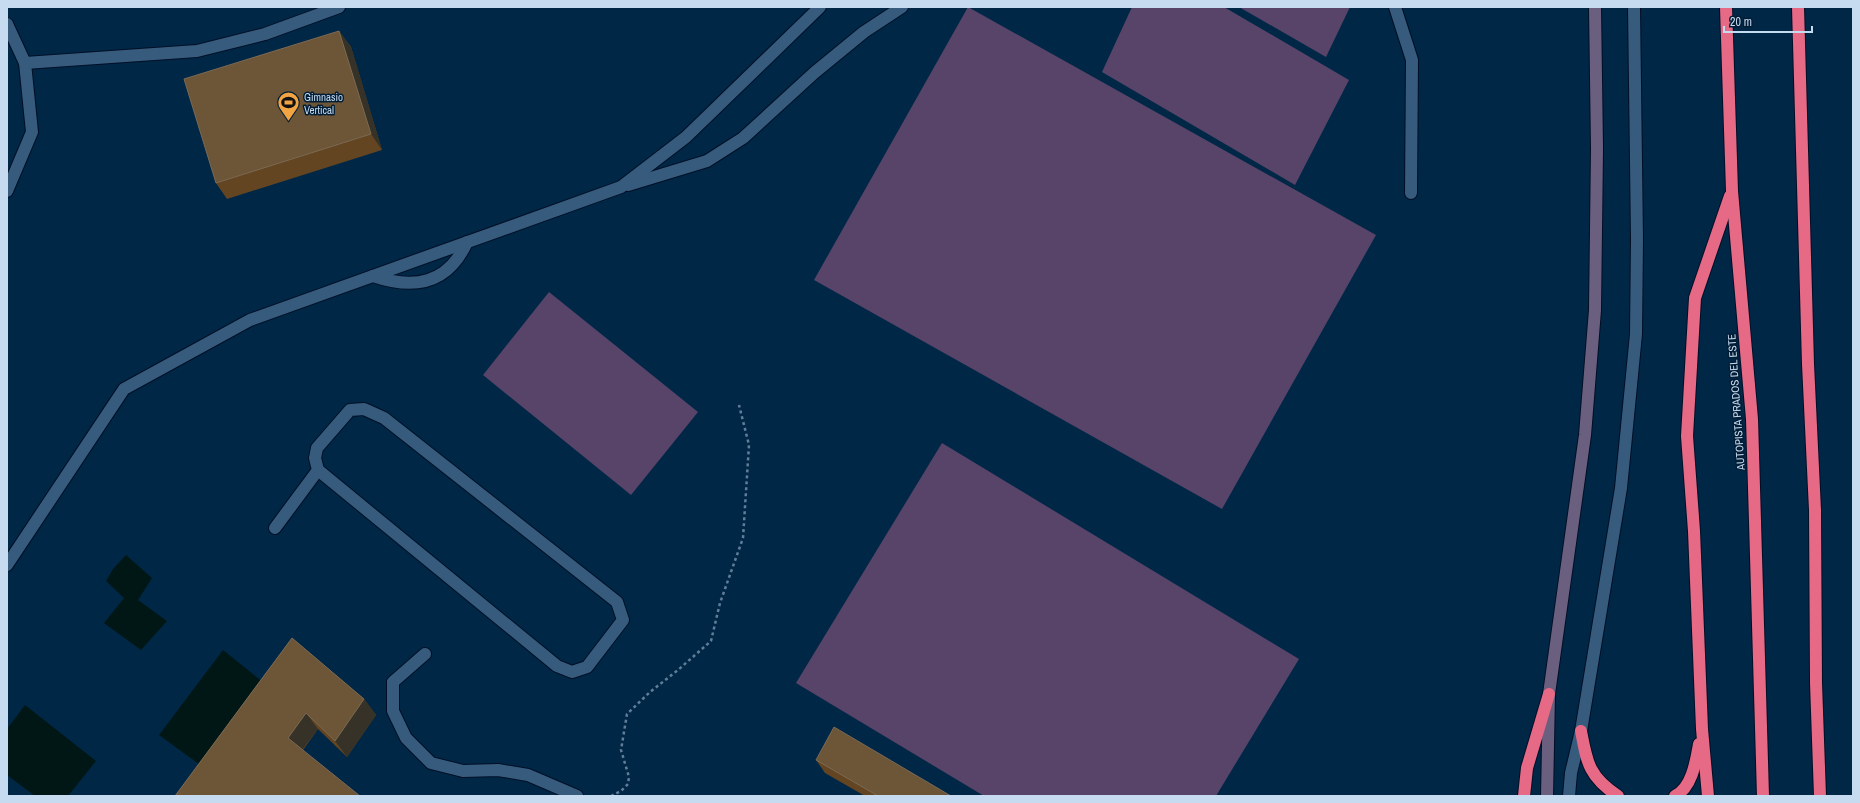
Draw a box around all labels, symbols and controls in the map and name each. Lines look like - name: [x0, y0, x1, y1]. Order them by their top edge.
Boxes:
- scale bar: [1724, 8, 1812, 34]
- text: 20 m: [1730, 14, 1752, 30]
- sports icon: Gimnasio Vertical: [276, 90, 302, 123]
- place label: Gimnasio Vertical: [304, 90, 343, 117]
- street label: AUTOPISTA PRADOS DEL ESTE: [1724, 334, 1748, 471]

